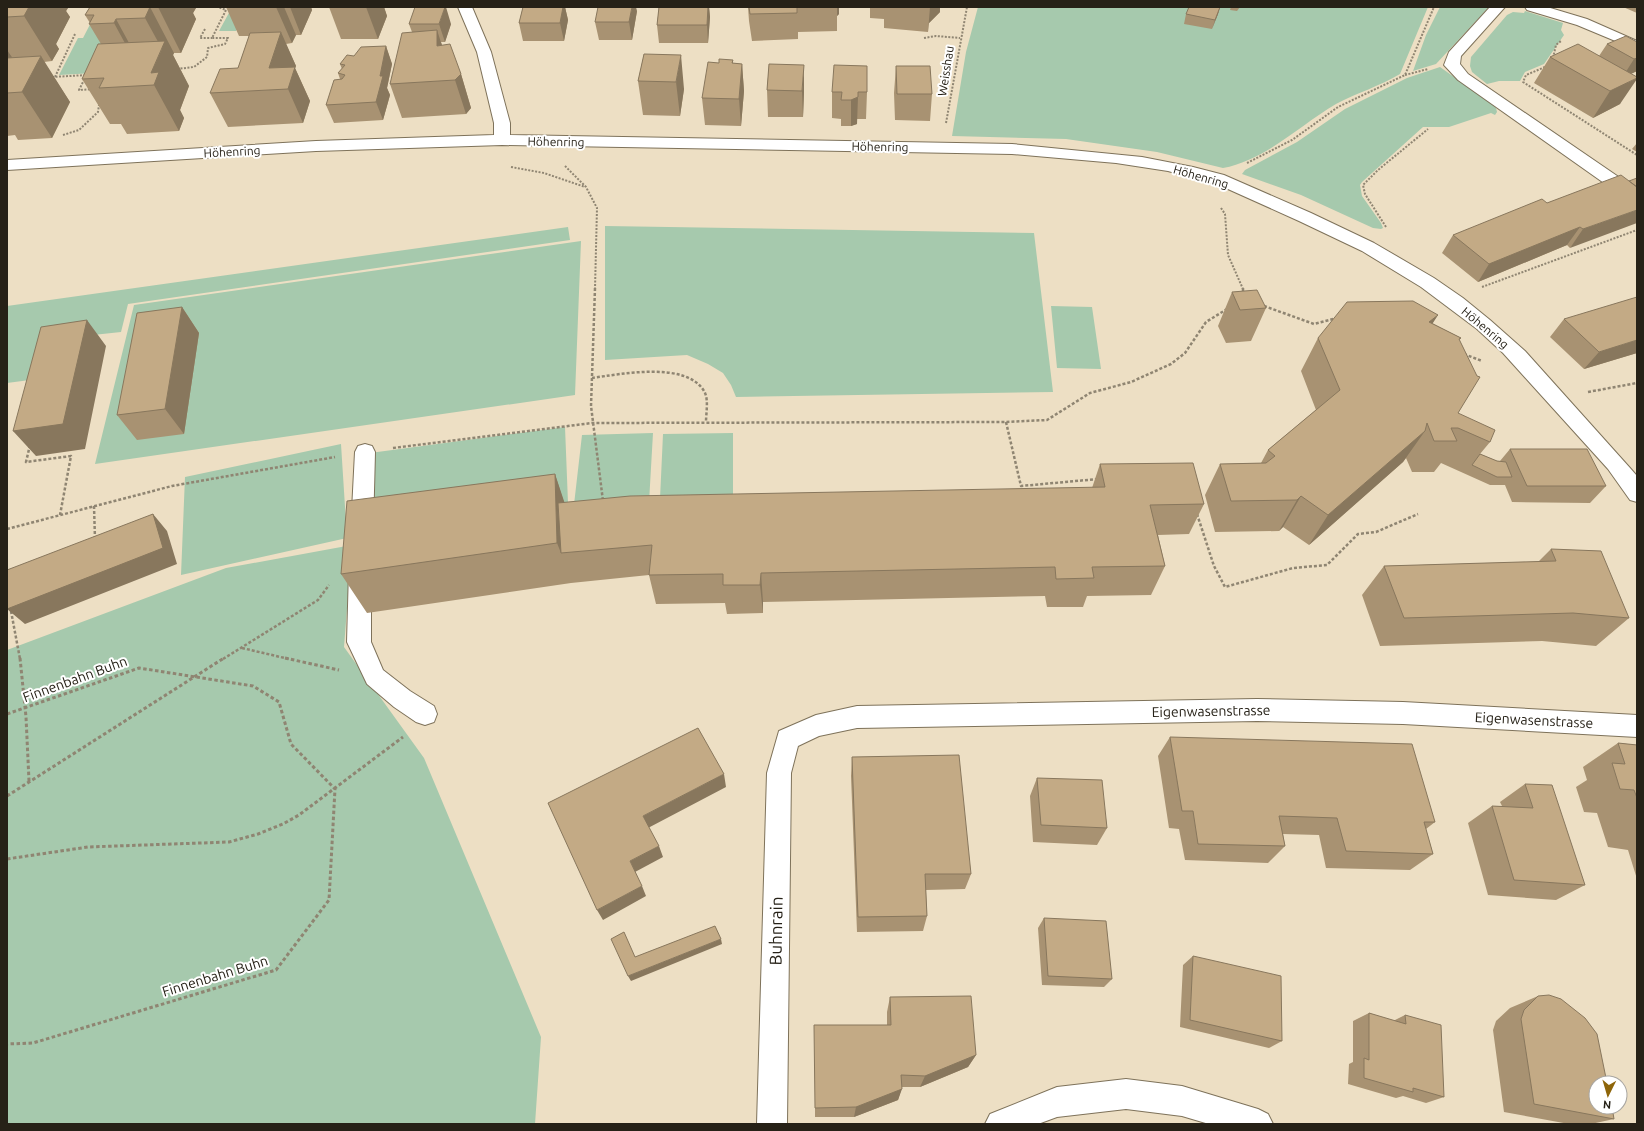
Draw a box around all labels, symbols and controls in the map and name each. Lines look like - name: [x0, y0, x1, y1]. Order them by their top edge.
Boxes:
- street label: Weisshau: [935, 45, 956, 97]
- street label: Höhenring: [527, 135, 585, 148]
- street label: Höhenring: [851, 140, 909, 153]
- street label: Höhenring: [203, 144, 261, 159]
- street label: Höhenring: [1172, 162, 1230, 191]
- street label: Höhenring: [1459, 304, 1511, 351]
- street label: Finnenbahn Buhn: [21, 653, 129, 705]
- street label: Eigenwasenstrasse: [1151, 702, 1271, 720]
- street label: Eigenwasenstrasse: [1474, 709, 1594, 731]
- street label: Buhnrain: [765, 896, 786, 966]
- street label: Finnenbahn Buhn: [160, 952, 270, 1000]
- north arrow: [1588, 1075, 1628, 1115]
- text: N: [1603, 1099, 1612, 1111]

